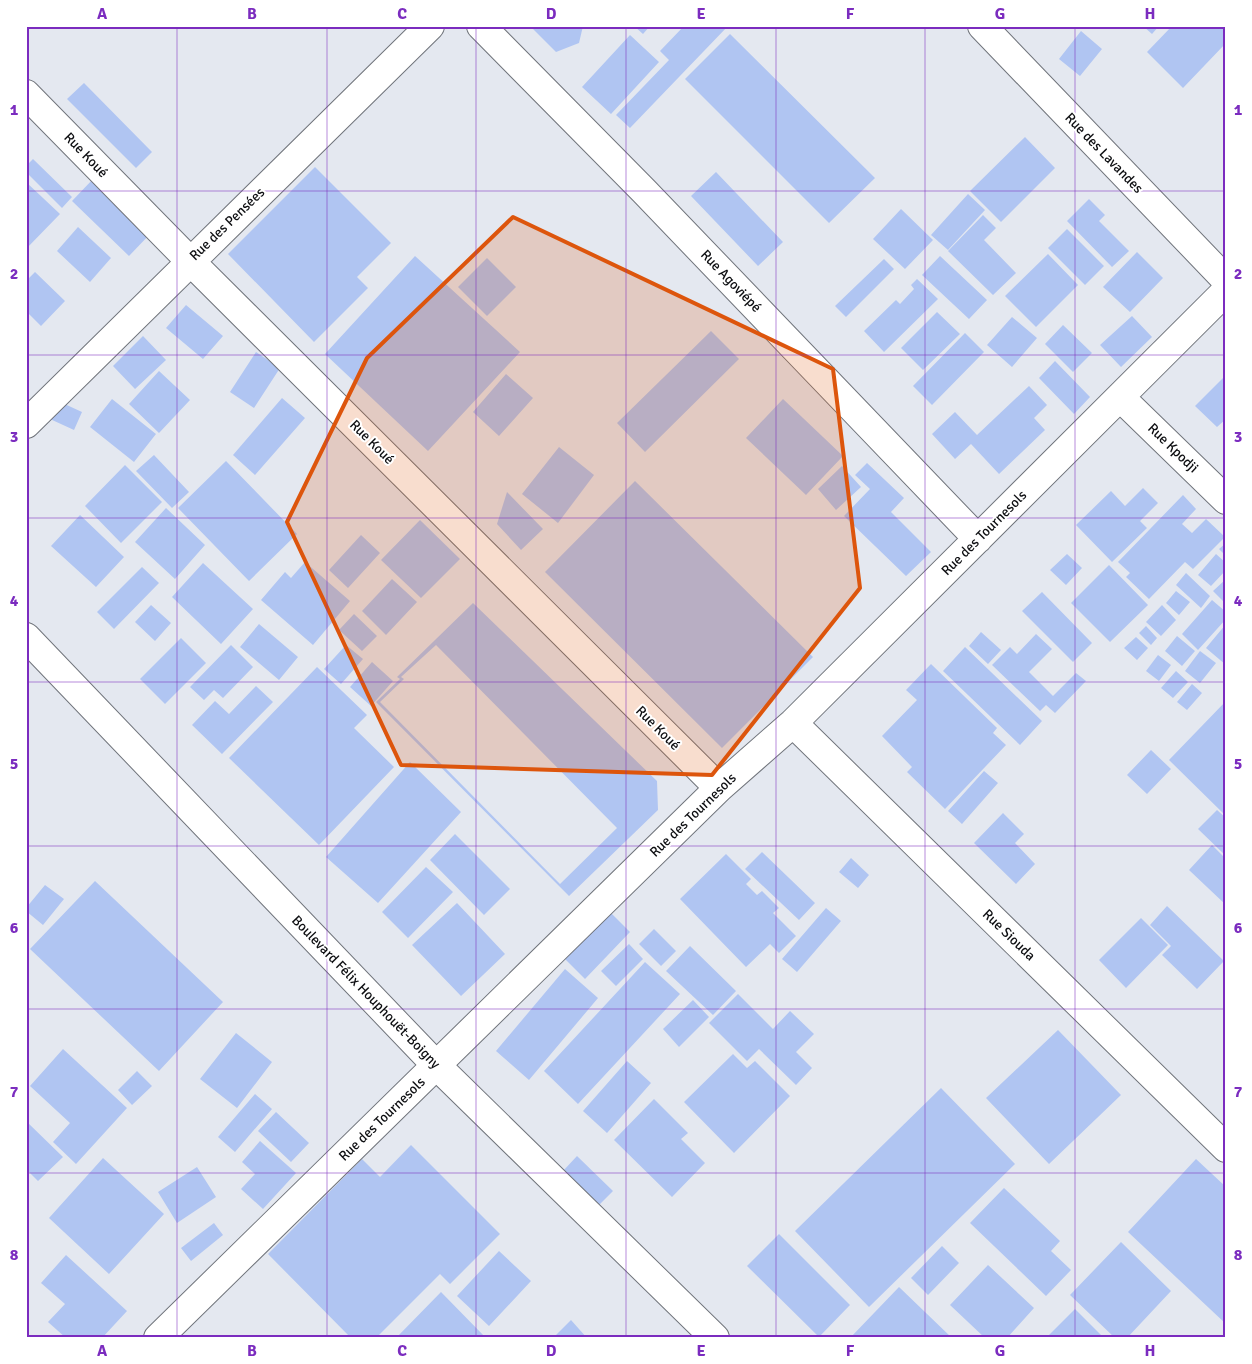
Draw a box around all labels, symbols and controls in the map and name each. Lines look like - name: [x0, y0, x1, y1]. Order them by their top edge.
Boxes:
- text: A: [97, 4, 108, 24]
- text: B: [247, 4, 257, 24]
- text: C: [397, 4, 407, 24]
- text: D: [546, 4, 557, 24]
- text: E: [696, 4, 706, 24]
- text: F: [846, 4, 855, 24]
- text: G: [995, 4, 1005, 24]
- text: H: [1145, 4, 1155, 24]
- text: 1: [10, 100, 19, 120]
- text: 1: [1234, 100, 1243, 120]
- street label: Rue des Lavandes: [1061, 109, 1147, 197]
- street label: Rue Koué: [60, 129, 112, 181]
- street label: Rue des Pensées: [186, 184, 268, 264]
- street label: Rue Agoviépé: [697, 246, 765, 316]
- text: 2: [10, 264, 18, 284]
- text: 2: [1234, 264, 1242, 284]
- street label: Rue Koué: [346, 416, 398, 468]
- street label: Rue Kpodji: [1144, 420, 1202, 476]
- text: 3: [10, 427, 18, 447]
- text: 3: [1234, 427, 1242, 447]
- street label: Rue des Tournesols: [938, 487, 1030, 579]
- text: 4: [10, 591, 19, 611]
- text: 4: [1234, 591, 1243, 611]
- street label: Rue Koué: [632, 702, 684, 754]
- text: 5: [10, 754, 18, 774]
- text: 5: [1234, 754, 1242, 774]
- street label: Rue des Tournesols: [646, 769, 740, 861]
- street label: Rue Siouda: [979, 906, 1039, 964]
- street label: Boulevard Félix Houphouët-Boigny: [288, 912, 444, 1072]
- text: 6: [10, 918, 19, 938]
- text: 6: [1234, 918, 1243, 938]
- street label: Rue des Tournesols: [335, 1073, 429, 1165]
- text: 7: [10, 1082, 19, 1102]
- text: 7: [1234, 1082, 1243, 1102]
- text: 8: [10, 1245, 19, 1265]
- text: 8: [1234, 1245, 1243, 1265]
- text: A: [97, 1341, 108, 1361]
- text: B: [247, 1341, 257, 1361]
- text: C: [397, 1341, 407, 1361]
- text: D: [546, 1341, 557, 1361]
- text: E: [696, 1341, 706, 1361]
- text: F: [846, 1341, 855, 1361]
- text: G: [995, 1341, 1005, 1361]
- text: H: [1145, 1341, 1155, 1361]

